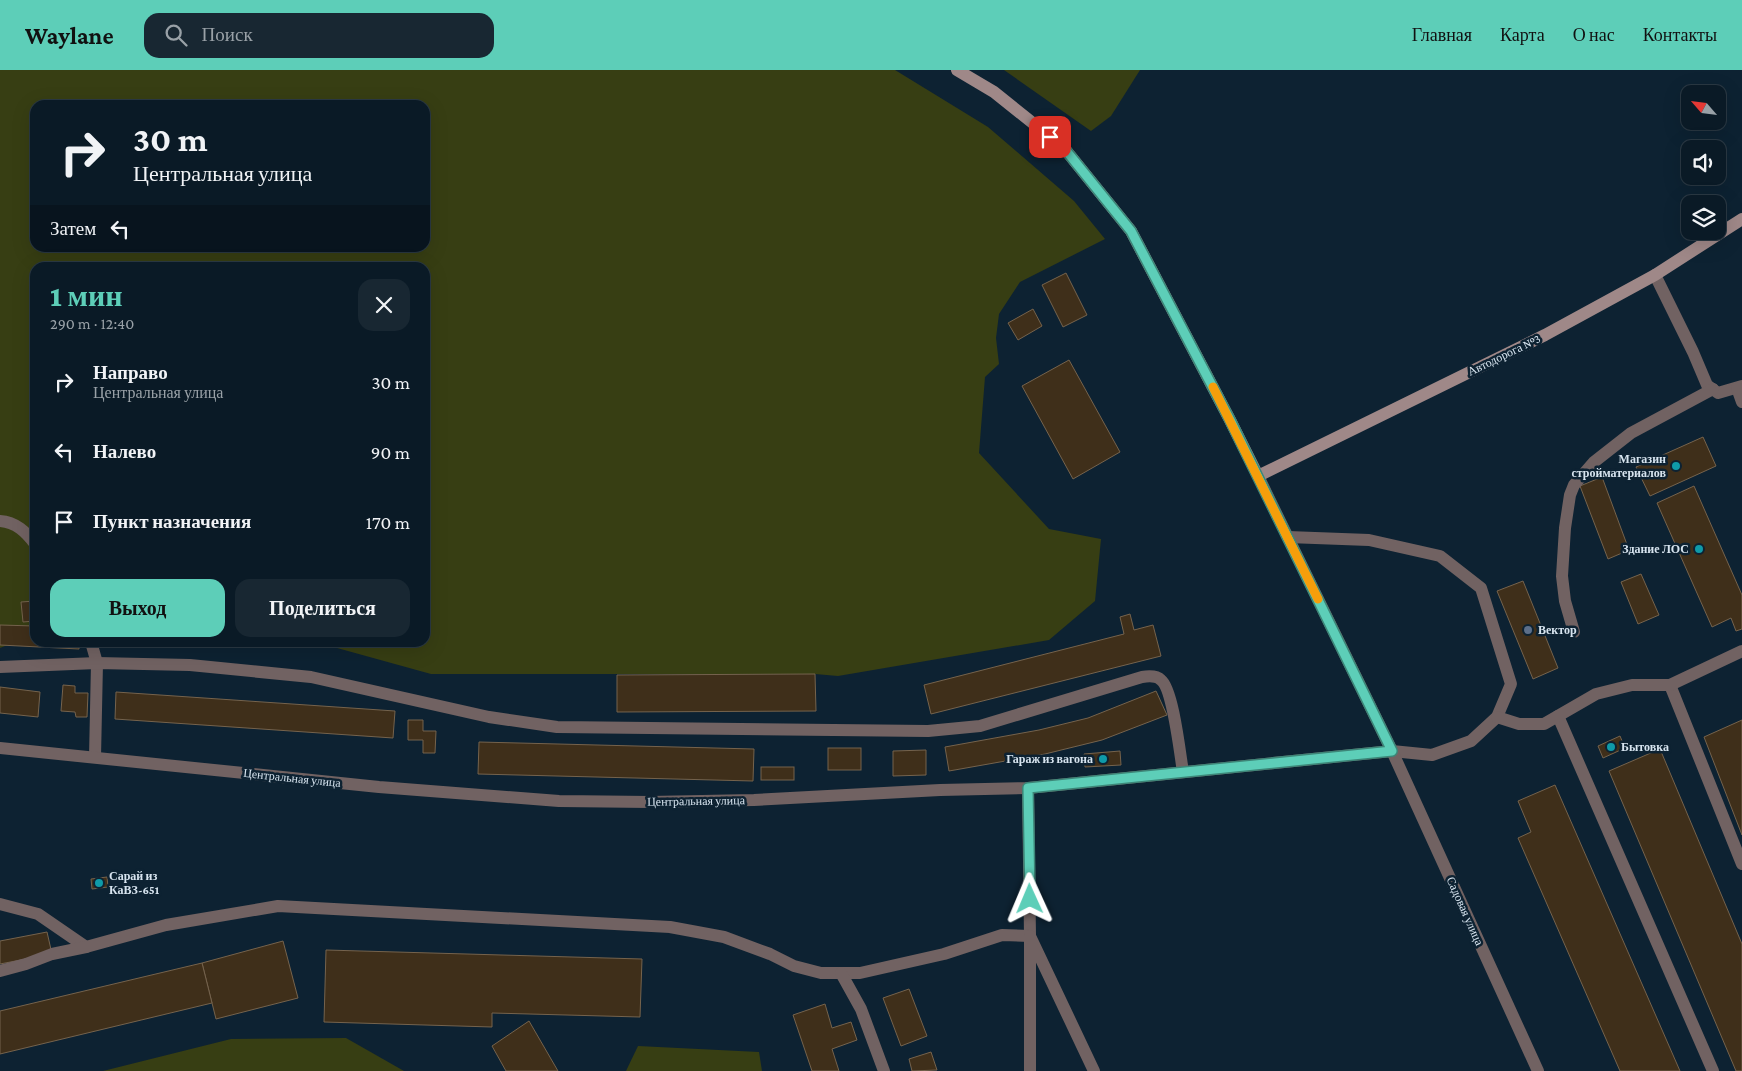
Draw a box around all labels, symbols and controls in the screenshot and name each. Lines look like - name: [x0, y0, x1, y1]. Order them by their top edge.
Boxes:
- search box: [144, 13, 494, 58]
- icon: search: [162, 21, 190, 49]
- text: Waylane: [25, 22, 114, 49]
- text: Поиск: [202, 24, 253, 45]
- text: Главная: [1412, 25, 1472, 45]
- text: Карта: [1500, 25, 1545, 45]
- text: О нас: [1573, 25, 1615, 45]
- text: Контакты: [1643, 25, 1717, 45]
- north arrow: [1681, 85, 1726, 130]
- map controls: [1681, 85, 1726, 240]
- pin: [1029, 116, 1071, 158]
- icon: right: [50, 120, 115, 185]
- text: 30 m: [133, 120, 208, 159]
- icon: arrive: [1036, 123, 1064, 151]
- button: sound: [1681, 140, 1726, 185]
- text: Центральная улица: [133, 161, 312, 186]
- button: layers: [1681, 195, 1726, 240]
- icon: left: [106, 215, 134, 243]
- text: Затем: [50, 218, 96, 239]
- text: 1 мин: [50, 279, 123, 312]
- button: close: [358, 279, 410, 331]
- text: 290 m · 12:40: [50, 315, 134, 332]
- street label: Автодорога №3: [1465, 331, 1543, 379]
- text: Направо: [93, 362, 168, 383]
- icon: right: [50, 368, 78, 396]
- text: 30 m: [371, 372, 410, 393]
- text: Центральная улица: [93, 384, 223, 401]
- icon: left: [50, 438, 78, 466]
- text: Налево: [93, 441, 156, 462]
- text: 90 m: [371, 442, 410, 463]
- place label: Магазин стройматериалов: [1571, 452, 1667, 480]
- marker: Магазин стройматериалов: [1670, 460, 1682, 472]
- icon: arrive: [50, 508, 78, 536]
- text: Пункт назначения: [93, 511, 251, 532]
- text: 170 m: [366, 512, 410, 533]
- place label: Здание ЛОС: [1622, 542, 1689, 556]
- marker: Здание ЛОС: [1693, 543, 1705, 555]
- button: Выход: [50, 579, 225, 637]
- button: Поделиться: [235, 579, 410, 637]
- place label: Вектор: [1538, 623, 1577, 637]
- marker: Вектор: [1522, 624, 1534, 636]
- place label: Бытовка: [1621, 740, 1669, 754]
- marker: Бытовка: [1605, 741, 1617, 753]
- place label: Гараж из вагона: [1006, 752, 1093, 766]
- marker: Гараж из вагона: [1097, 753, 1109, 765]
- street label: Центральная улица: [243, 766, 342, 790]
- street label: Центральная улица: [647, 793, 746, 809]
- place label: Сарай из КаВЗ-651: [109, 869, 160, 897]
- position arrow: [1003, 872, 1055, 924]
- street label: Садовая улица: [1444, 875, 1487, 948]
- marker: Сарай из КаВЗ-651: [93, 877, 105, 889]

